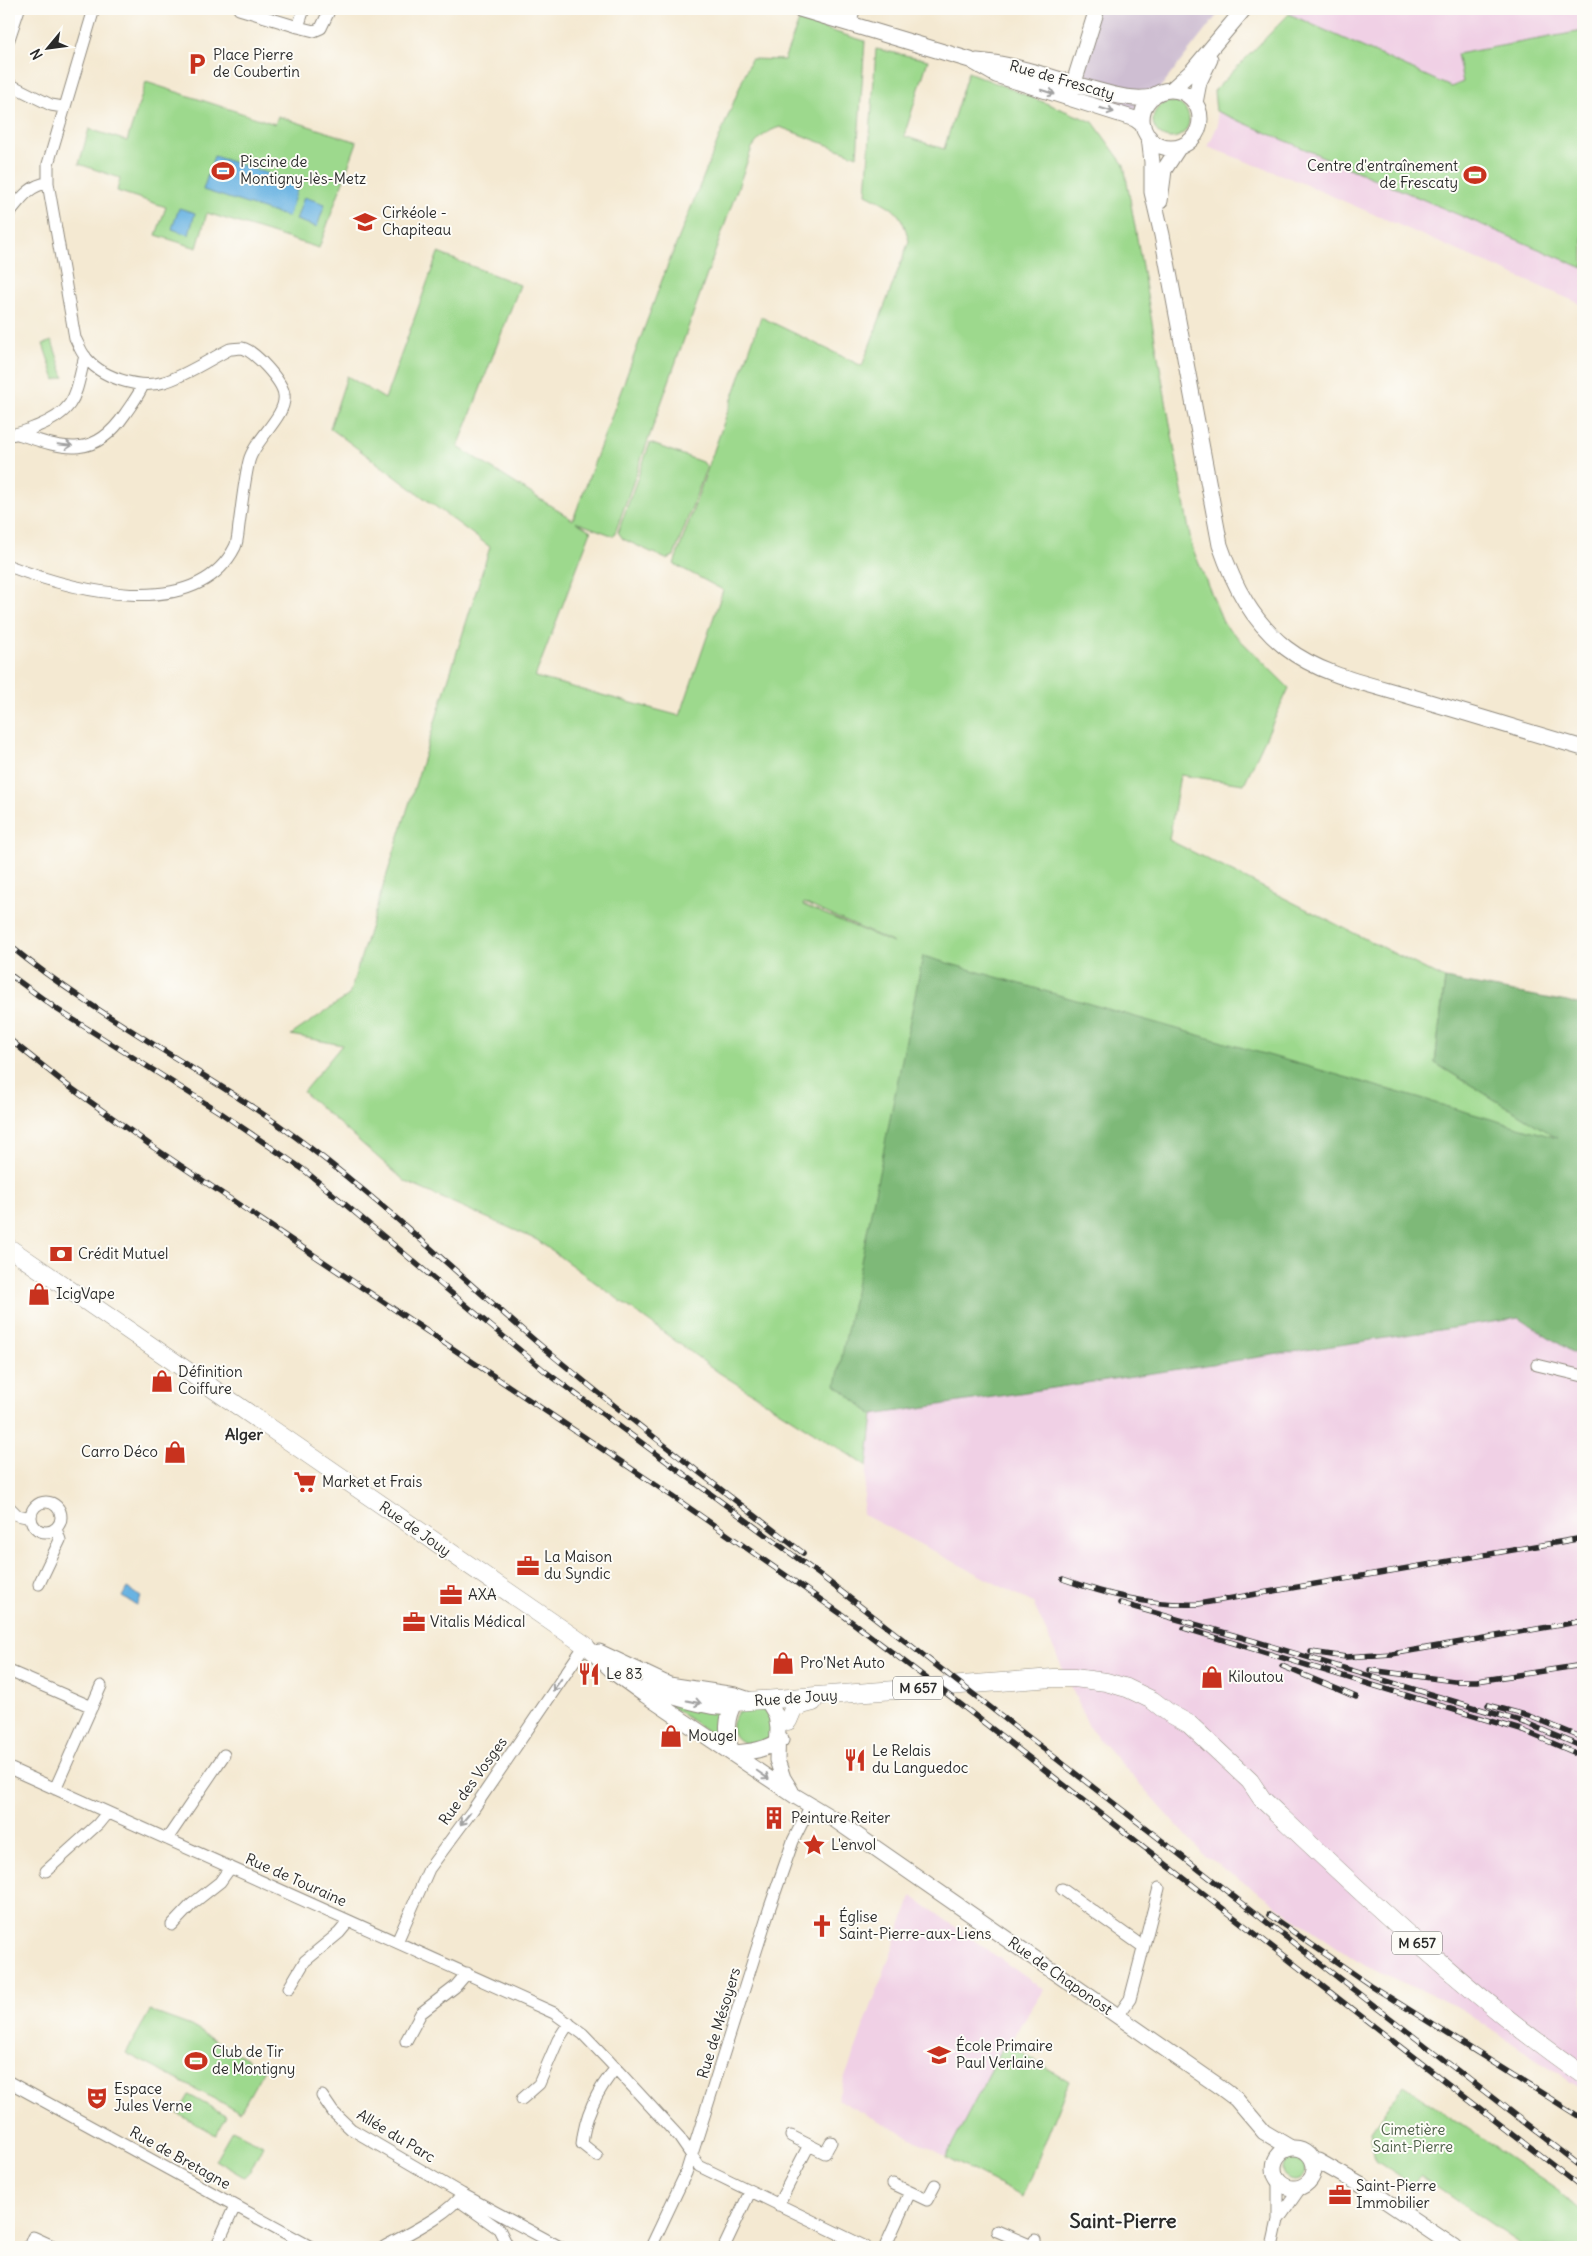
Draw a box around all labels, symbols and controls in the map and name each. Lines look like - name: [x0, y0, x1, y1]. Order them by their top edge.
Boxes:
- north arrow: [22, 22, 72, 72]
- place label: Place Pierre de Coubertin: [213, 45, 300, 81]
- text: N: [26, 46, 47, 63]
- parking icon: Place Pierre de Coubertin: [184, 51, 210, 77]
- street label: Rue de Frescaty: [1007, 55, 1117, 104]
- one-way arrow: [1039, 87, 1055, 97]
- one-way arrow: [1098, 106, 1114, 116]
- place label: Piscine de Montigny-lès-Metz: [240, 152, 366, 188]
- place label: Centre d'entraînement de Frescaty: [1307, 156, 1458, 192]
- sports icon: Piscine de Montigny-lès-Metz: [210, 158, 236, 184]
- sports icon: Centre d'entraînement de Frescaty: [1462, 162, 1488, 188]
- place label: Cirkéole - Chapiteau: [382, 203, 451, 239]
- school or university icon: Cirkéole - Chapiteau: [352, 209, 378, 235]
- one-way arrow: [57, 440, 73, 450]
- bank icon: Crédit Mutuel: [48, 1241, 74, 1267]
- place label: Crédit Mutuel: [78, 1244, 168, 1263]
- shop icon: IcigVape: [26, 1281, 52, 1307]
- place label: IcigVape: [56, 1284, 115, 1303]
- place label: Définition Coiffure: [178, 1362, 243, 1398]
- shop icon: Définition Coiffure: [149, 1368, 175, 1394]
- district label: Alger: [225, 1424, 263, 1445]
- shop icon: Carro Déco: [162, 1439, 188, 1465]
- place label: Carro Déco: [81, 1442, 158, 1461]
- supermarket icon: Market et Frais: [292, 1469, 318, 1495]
- place label: Market et Frais: [322, 1472, 422, 1491]
- street label: Rue de Jouy: [376, 1497, 455, 1560]
- place label: La Maison du Syndic: [544, 1547, 612, 1583]
- office icon: La Maison du Syndic: [515, 1553, 541, 1579]
- office icon: AXA: [438, 1582, 464, 1608]
- place label: AXA: [468, 1585, 497, 1604]
- office icon: Vitalis Médical: [401, 1609, 427, 1635]
- place label: Vitalis Médical: [430, 1612, 525, 1631]
- shop icon: Pro'Net Auto: [770, 1650, 796, 1676]
- place label: Pro'Net Auto: [800, 1653, 885, 1672]
- restaurant icon: Le 83: [576, 1661, 602, 1687]
- place label: Le 83: [606, 1664, 643, 1683]
- shop icon: Kiloutou: [1199, 1664, 1225, 1690]
- place label: Kiloutou: [1228, 1667, 1284, 1686]
- road number: M 657: [893, 1676, 943, 1700]
- one-way arrow: [552, 1677, 562, 1691]
- street label: Rue de Jouy: [754, 1685, 838, 1710]
- one-way arrow: [686, 1697, 702, 1707]
- shop icon: Mougel: [658, 1723, 684, 1749]
- place label: Mougel: [688, 1726, 737, 1745]
- street label: Rue des Vosges: [434, 1733, 511, 1828]
- place label: Le Relais du Languedoc: [872, 1741, 969, 1777]
- restaurant icon: Le Relais du Languedoc: [842, 1747, 868, 1773]
- one-way arrow: [756, 1770, 770, 1780]
- building icon: Peinture Reiter: [761, 1805, 787, 1831]
- place label: Peinture Reiter: [791, 1808, 890, 1827]
- one-way arrow: [460, 1812, 471, 1825]
- place icon: L'envol: [801, 1832, 827, 1858]
- place label: L'envol: [831, 1835, 876, 1854]
- street label: Rue de Touraine: [243, 1849, 350, 1910]
- place label: Église Saint-Pierre-aux-Liens: [839, 1907, 991, 1943]
- church icon: Église Saint-Pierre-aux-Liens: [809, 1913, 835, 1939]
- street label: Rue de Chaponost: [1004, 1932, 1116, 2019]
- road number: M 657: [1392, 1932, 1442, 1955]
- street label: Rue de Mésoyers: [693, 1965, 744, 2081]
- place label: École Primaire Paul Verlaine: [956, 2036, 1053, 2072]
- place label: Club de Tir de Montigny: [212, 2042, 295, 2078]
- school or university icon: École Primaire Paul Verlaine: [926, 2042, 952, 2068]
- sports icon: Club de Tir de Montigny: [183, 2048, 209, 2074]
- place label: Espace Jules Verne: [114, 2079, 192, 2115]
- theatre icon: Espace Jules Verne: [84, 2085, 110, 2111]
- street label: Allée du Parc: [354, 2105, 439, 2167]
- park label: Cimetière Saint-Pierre: [1373, 2120, 1453, 2156]
- street label: Rue de Bretagne: [126, 2122, 234, 2193]
- place label: Saint-Pierre Immobilier: [1356, 2176, 1436, 2212]
- office icon: Saint-Pierre Immobilier: [1327, 2182, 1353, 2208]
- district label: Saint-Pierre: [1069, 2208, 1177, 2233]

